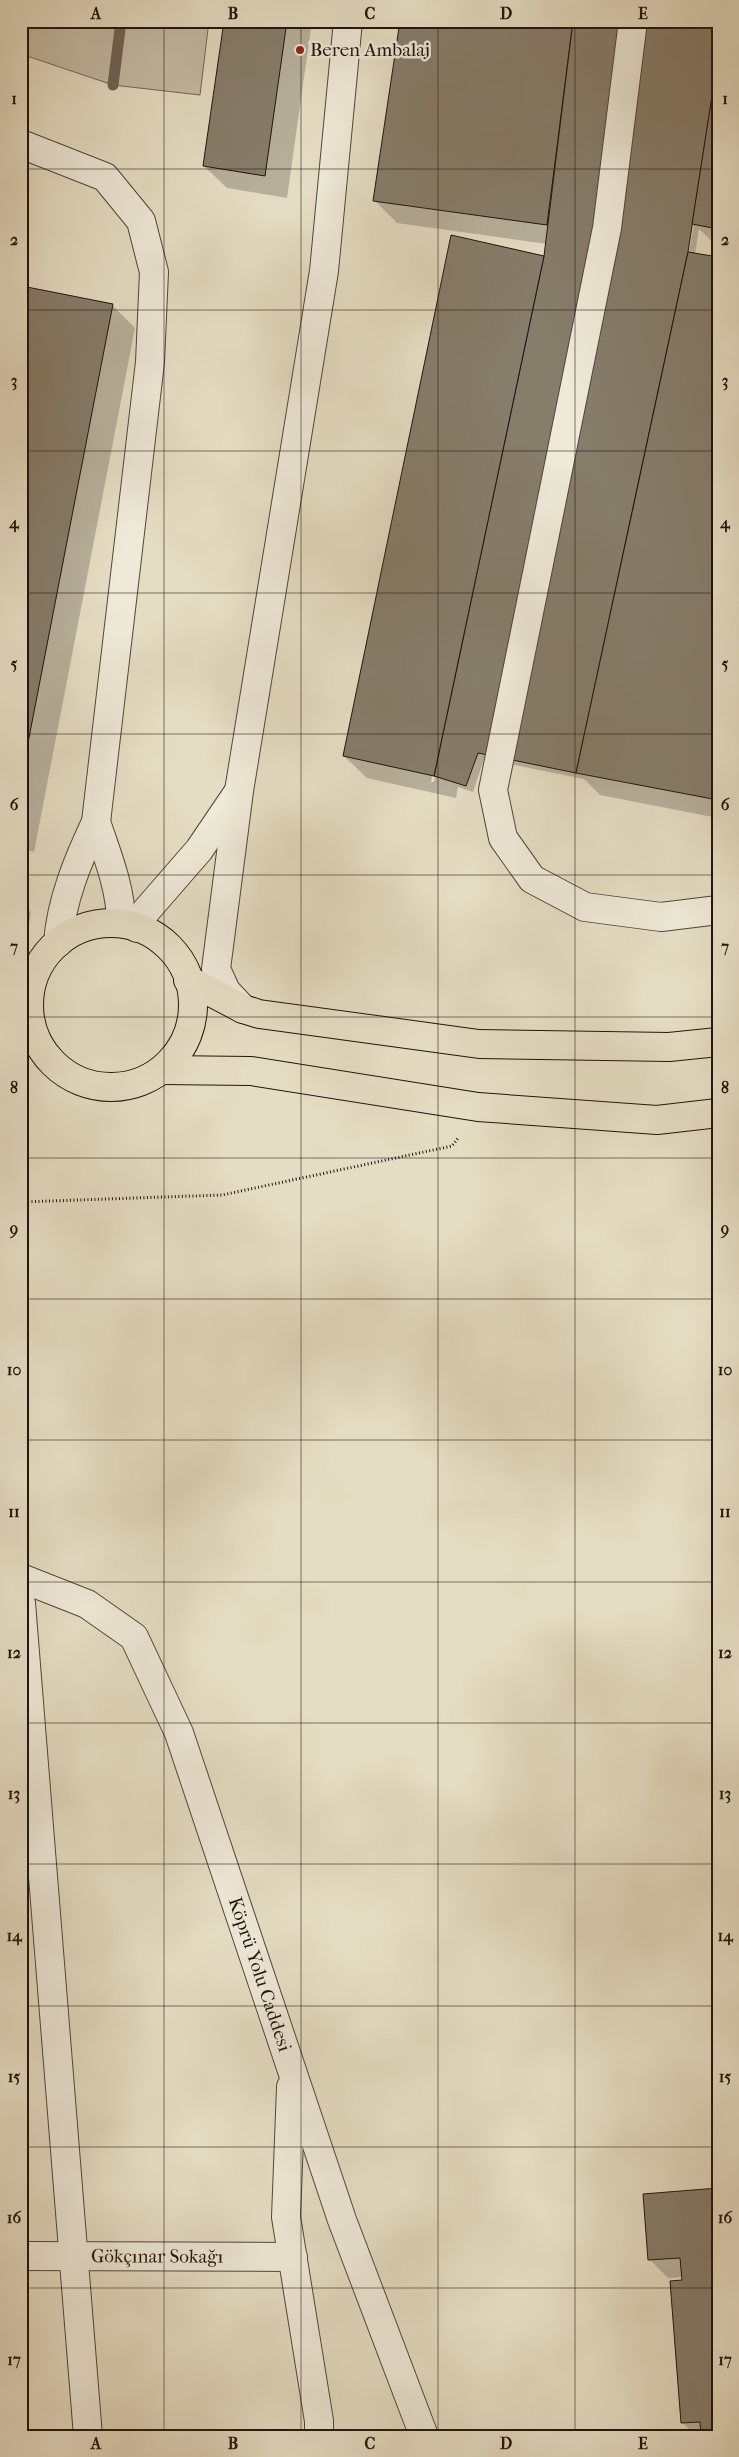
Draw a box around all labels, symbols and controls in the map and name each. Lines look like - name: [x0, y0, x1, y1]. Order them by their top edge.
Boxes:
- text: A: [90, 4, 102, 23]
- text: B: [228, 4, 238, 23]
- text: C: [365, 4, 376, 23]
- text: D: [500, 4, 512, 23]
- text: E: [638, 4, 648, 23]
- place label: Beren Ambalaj: [310, 39, 430, 61]
- marker: Beren Ambalaj: [294, 44, 306, 56]
- text: 1: [11, 89, 17, 108]
- text: 1: [722, 89, 728, 108]
- text: 2: [10, 230, 18, 249]
- text: 2: [721, 230, 729, 249]
- text: 3: [11, 371, 17, 391]
- text: 3: [722, 371, 728, 391]
- text: 4: [8, 513, 20, 533]
- text: 4: [719, 513, 731, 533]
- text: 5: [11, 654, 18, 673]
- text: 5: [722, 654, 729, 673]
- text: 6: [10, 795, 19, 814]
- text: 6: [721, 795, 730, 814]
- text: 7: [9, 937, 18, 956]
- text: 7: [720, 937, 729, 956]
- text: 8: [10, 1078, 18, 1097]
- text: 8: [721, 1078, 729, 1097]
- text: 9: [9, 1219, 18, 1239]
- text: 9: [720, 1219, 729, 1239]
- text: 10: [7, 1360, 21, 1379]
- text: 10: [718, 1360, 732, 1379]
- text: 11: [8, 1502, 20, 1521]
- text: 11: [719, 1502, 731, 1521]
- text: 12: [7, 1643, 21, 1662]
- text: 12: [718, 1643, 732, 1662]
- text: 13: [8, 1784, 20, 1804]
- text: 13: [719, 1784, 731, 1804]
- street label: Köprü Yolu Caddesi: [224, 1894, 296, 2055]
- text: 14: [6, 1926, 23, 1946]
- text: 14: [717, 1926, 734, 1946]
- text: 15: [8, 2067, 20, 2086]
- text: 15: [719, 2067, 731, 2086]
- text: 16: [7, 2208, 21, 2227]
- text: 16: [718, 2208, 732, 2227]
- street label: Gökçınar Sokağı: [91, 2245, 224, 2268]
- text: 17: [7, 2350, 21, 2369]
- text: 17: [718, 2350, 732, 2369]
- text: A: [90, 2434, 102, 2453]
- text: B: [228, 2434, 238, 2453]
- text: C: [365, 2434, 376, 2453]
- text: D: [500, 2434, 512, 2453]
- text: E: [638, 2434, 648, 2453]

